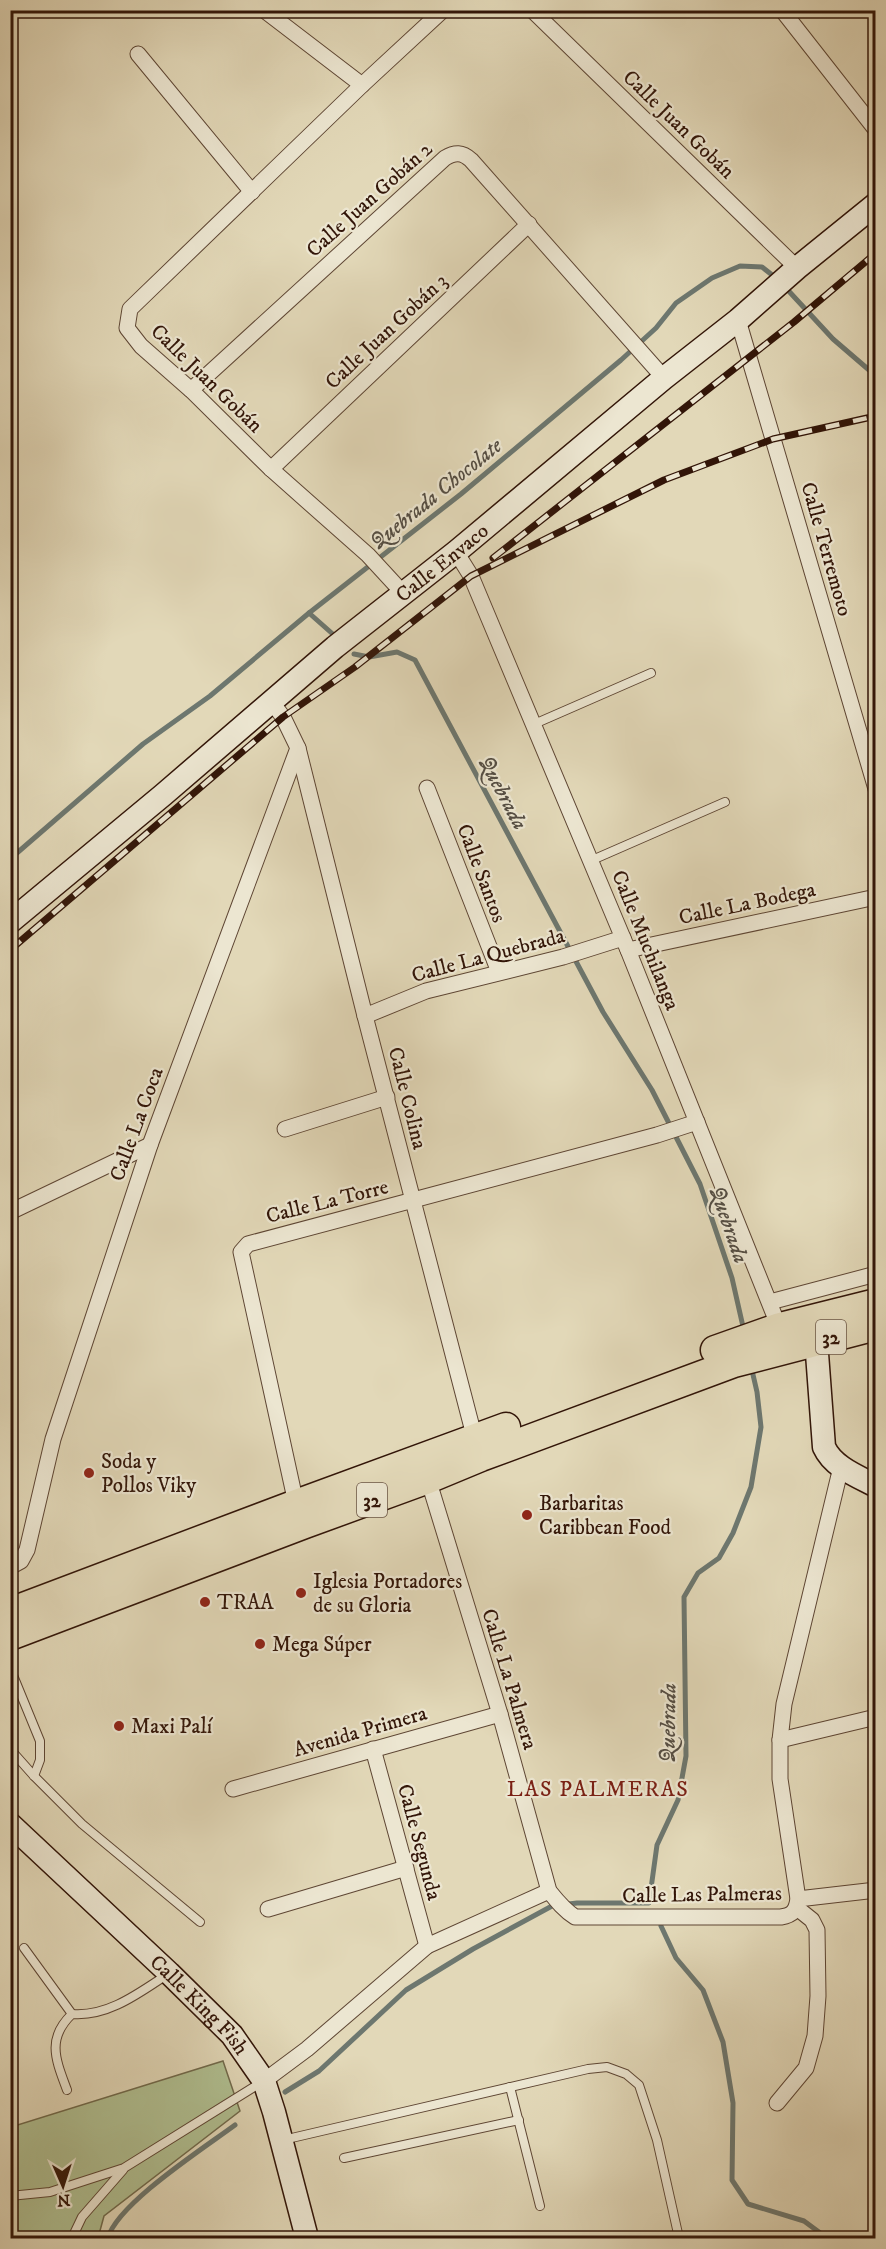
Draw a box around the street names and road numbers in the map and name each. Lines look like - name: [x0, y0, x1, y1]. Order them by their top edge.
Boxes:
- street label: Calle Juan Gobán: [617, 65, 740, 185]
- street label: Calle Juan Gobán 2: [301, 136, 439, 263]
- street label: Calle Juan Gobán 3: [320, 268, 453, 395]
- street label: Calle Juan Gobán: [145, 319, 268, 439]
- street label: Calle Terremoto: [794, 479, 858, 619]
- street label: Calle Envaco: [391, 518, 494, 608]
- street label: Calle Santos: [450, 820, 512, 926]
- street label: Calle Muchilanga: [605, 867, 685, 1014]
- street label: Calle La Bodega: [677, 877, 818, 931]
- street label: Calle La Quebrada: [409, 923, 568, 989]
- street label: Calle Colina: [382, 1044, 432, 1152]
- street label: Calle La Coca: [104, 1064, 170, 1185]
- street label: Calle La Torre: [263, 1174, 391, 1230]
- road number: 32: [816, 1320, 846, 1354]
- road number: 32: [357, 1483, 387, 1517]
- street label: Calle La Palmera: [475, 1606, 543, 1753]
- street label: Avenida Primera: [291, 1700, 430, 1763]
- street label: Calle Segunda: [391, 1781, 447, 1903]
- street label: Calle Las Palmeras: [622, 1881, 782, 1909]
- street label: Calle King Fish: [144, 1950, 254, 2060]

